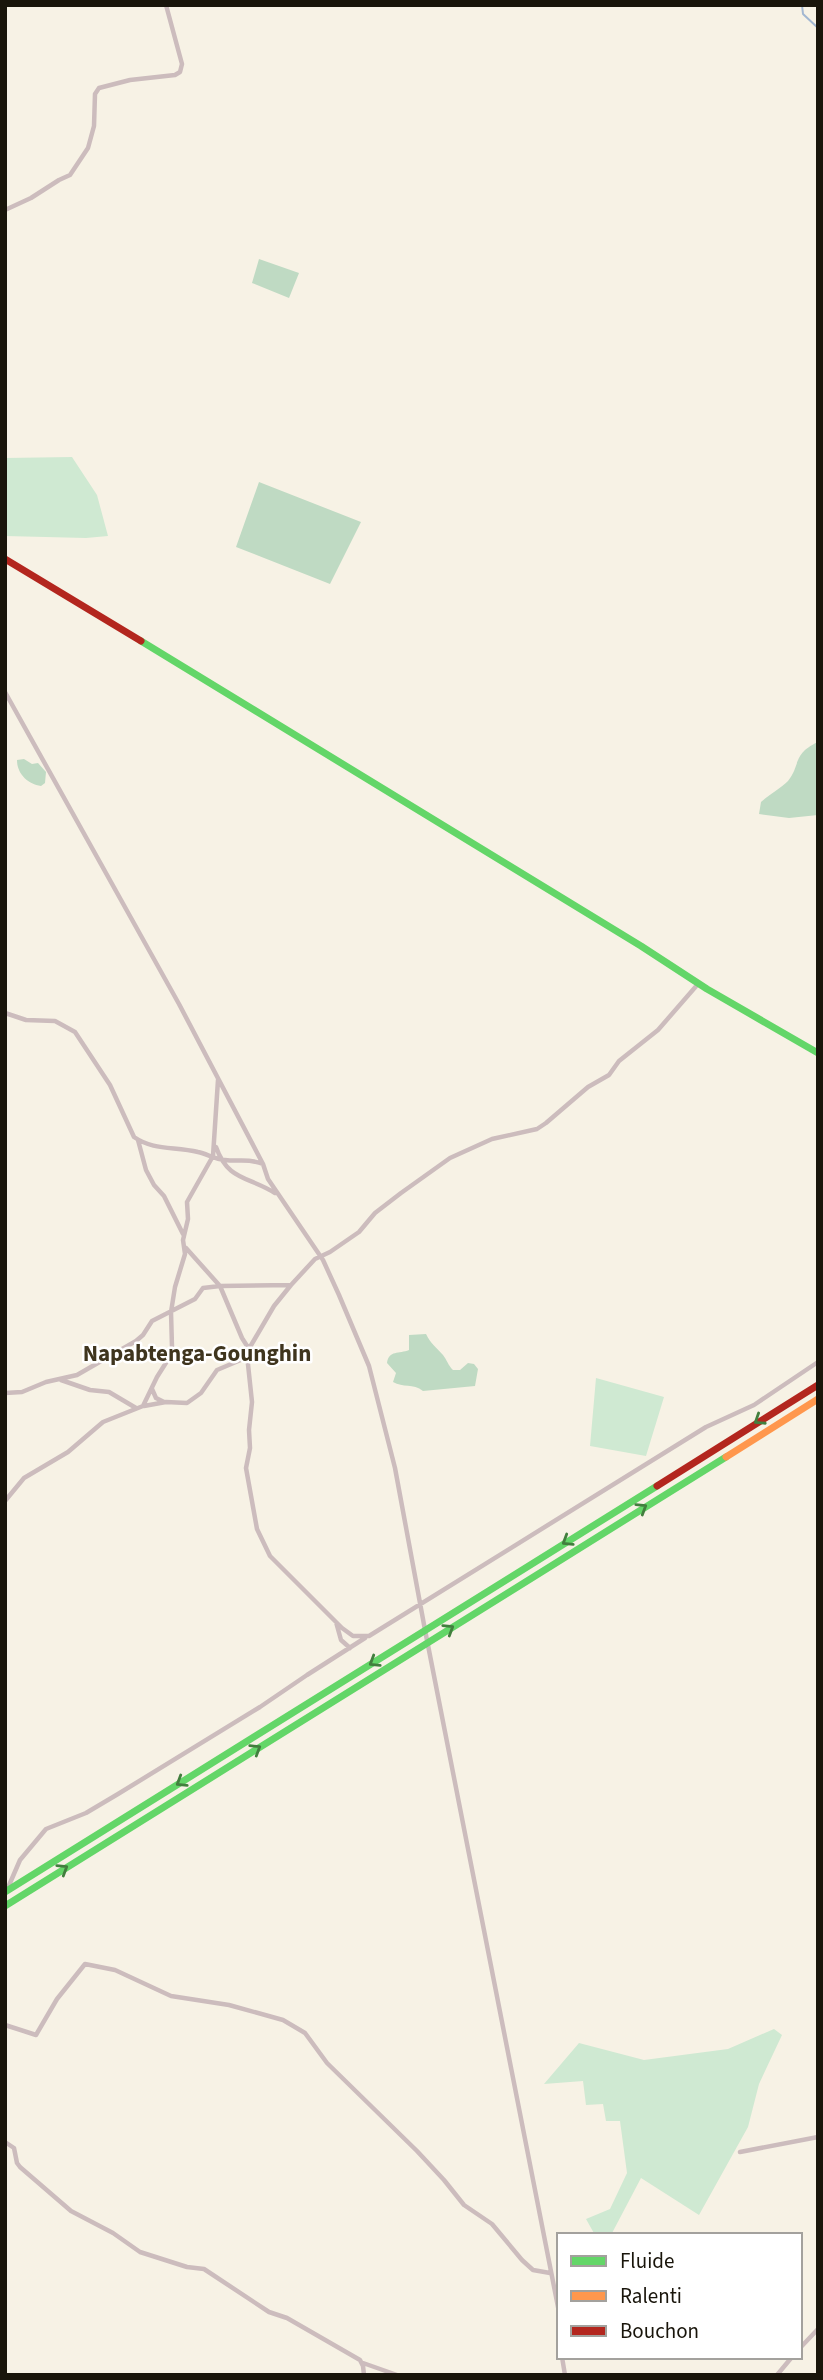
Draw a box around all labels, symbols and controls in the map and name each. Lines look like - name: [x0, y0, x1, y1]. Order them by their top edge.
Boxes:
- district label: Napabtenga-Gounghin: [83, 1337, 311, 1370]
- one-way arrow: [754, 1412, 767, 1425]
- one-way arrow: [634, 1503, 647, 1516]
- one-way arrow: [561, 1533, 574, 1546]
- one-way arrow: [442, 1624, 455, 1637]
- one-way arrow: [368, 1653, 381, 1666]
- one-way arrow: [248, 1744, 261, 1757]
- one-way arrow: [175, 1774, 188, 1787]
- one-way arrow: [55, 1865, 68, 1878]
- legend: [557, 2233, 802, 2359]
- text: Fluide: [620, 2246, 674, 2276]
- text: Ralenti: [620, 2281, 682, 2311]
- text: Bouchon: [620, 2316, 699, 2346]

